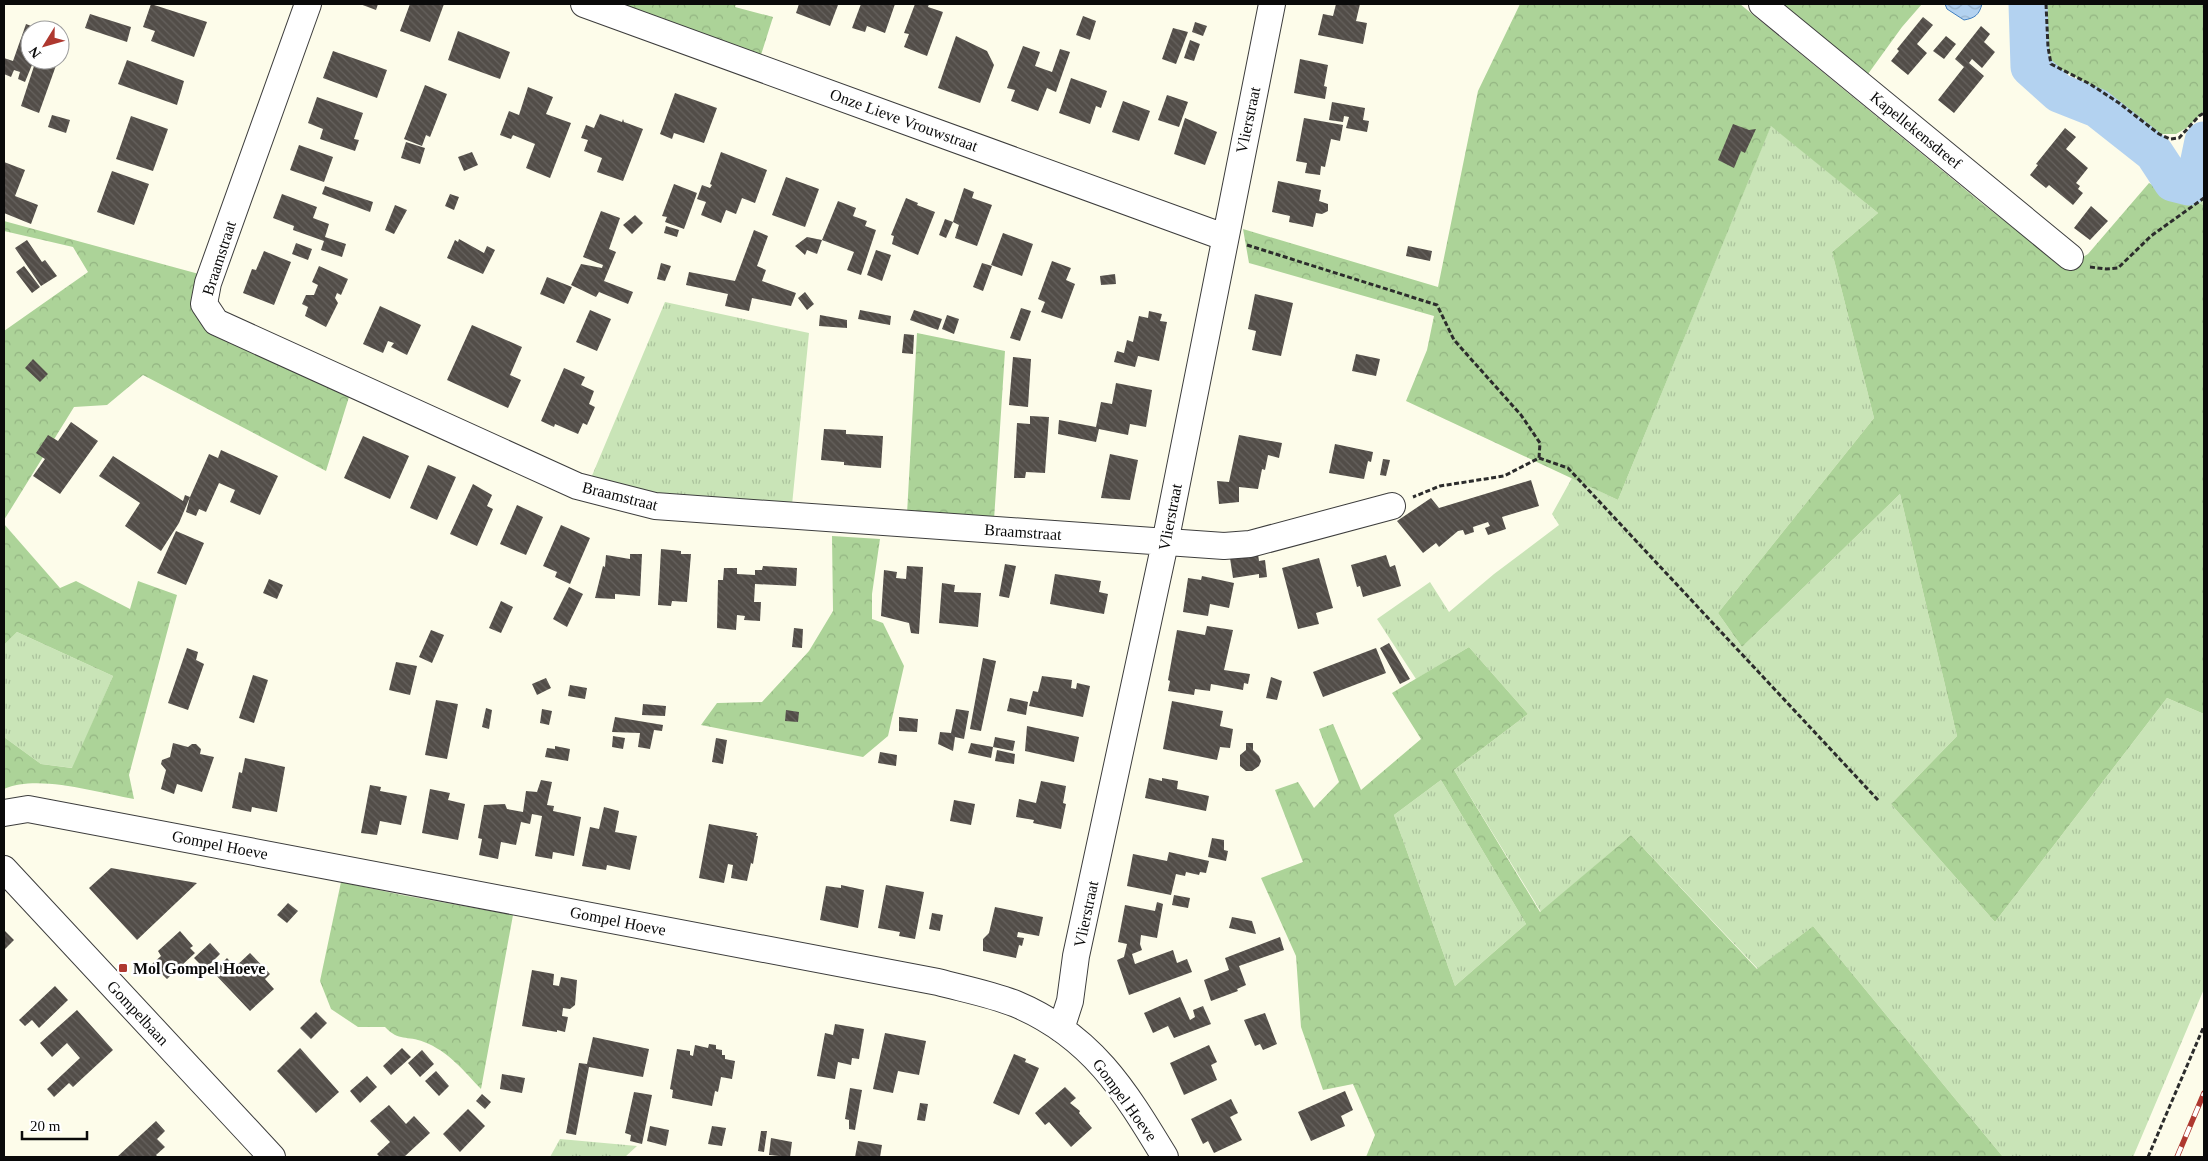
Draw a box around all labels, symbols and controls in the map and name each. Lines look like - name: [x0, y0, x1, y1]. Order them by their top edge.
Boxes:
- north arrow: [20, 20, 70, 70]
- text: N: [26, 44, 44, 61]
- street label: Onze Lieve Vrouwstraat: [828, 85, 981, 155]
- street label: Vlierstraat: [1233, 85, 1263, 155]
- street label: Kapellekensdreef: [1867, 88, 1965, 173]
- street label: Braamstraat: [199, 218, 239, 297]
- street label: Braamstraat: [580, 478, 660, 514]
- street label: Vlierstraat: [1155, 482, 1185, 552]
- street label: Braamstraat: [984, 521, 1063, 543]
- street label: Gompel Hoeve: [170, 827, 269, 864]
- street label: Vlierstraat: [1071, 879, 1101, 949]
- street label: Gompel Hoeve: [568, 903, 667, 940]
- place label: Mol Gompel Hoeve: [133, 960, 265, 978]
- marker: Mol Gompel Hoeve: [117, 962, 129, 974]
- street label: Gompelbaan: [103, 977, 172, 1049]
- street label: Gompel Hoeve: [1089, 1056, 1160, 1145]
- scale bar: [22, 1108, 88, 1140]
- text: 20 m: [30, 1118, 61, 1134]

